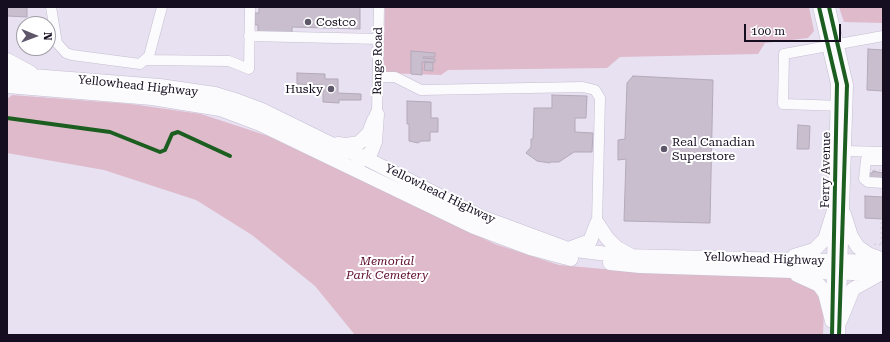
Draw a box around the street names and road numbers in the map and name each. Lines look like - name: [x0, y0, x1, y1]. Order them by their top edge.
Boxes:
- street label: Range Road: [370, 27, 386, 95]
- street label: Yellowhead Highway: [77, 73, 199, 99]
- street label: Ferry Avenue: [818, 132, 834, 208]
- street label: Yellowhead Highway: [382, 161, 498, 227]
- street label: Yellowhead Highway: [703, 250, 825, 268]

